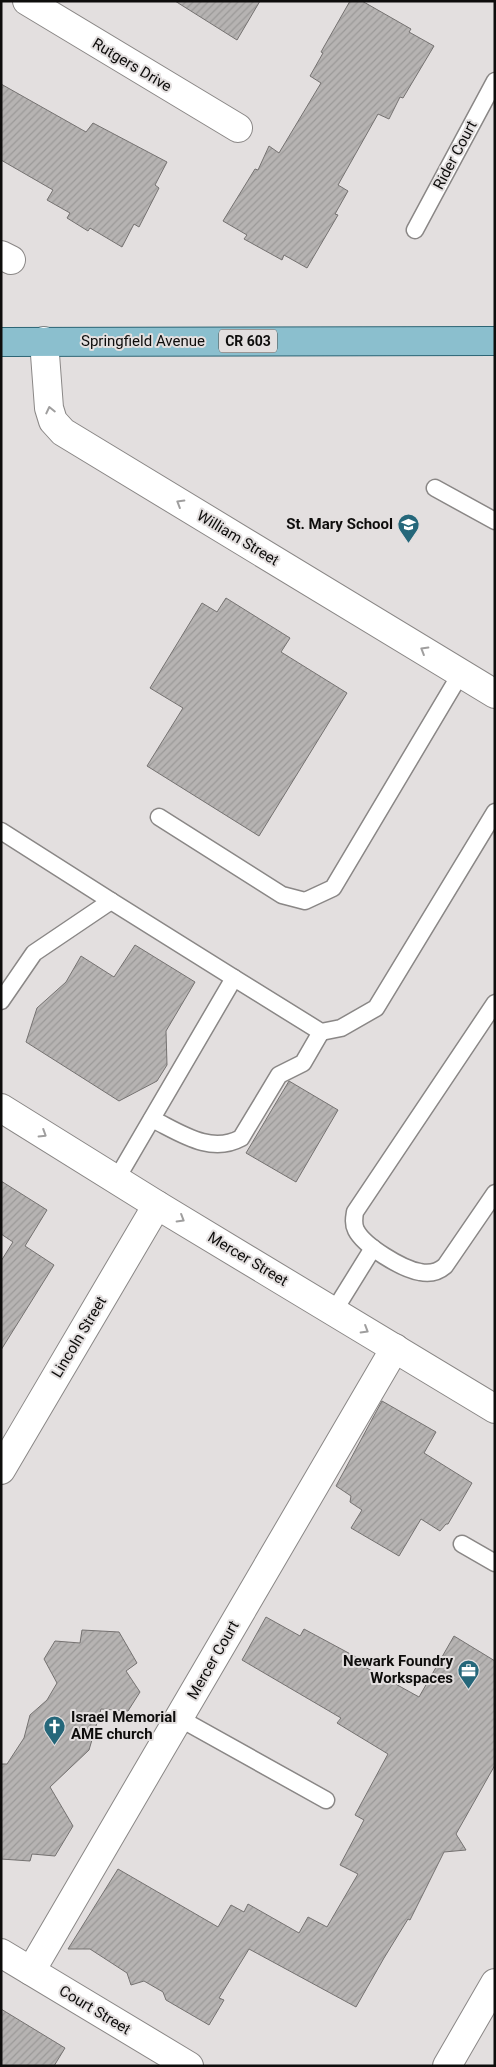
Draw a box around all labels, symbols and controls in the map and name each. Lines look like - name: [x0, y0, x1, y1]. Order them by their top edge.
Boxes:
- street label: Rutgers Drive: [89, 34, 175, 96]
- street label: Rider Court: [429, 118, 481, 192]
- road number: CR 603: [219, 330, 277, 352]
- street label: Springfield Avenue: [81, 332, 205, 350]
- one-way arrow: [45, 406, 56, 415]
- one-way arrow: [176, 499, 185, 509]
- street label: William Street: [194, 506, 282, 570]
- school or university icon: St. Mary School: [397, 512, 421, 543]
- place label: St. Mary School: [286, 515, 393, 533]
- one-way arrow: [420, 647, 429, 657]
- one-way arrow: [37, 1127, 46, 1137]
- one-way arrow: [175, 1213, 184, 1223]
- street label: Mercer Street: [205, 1228, 291, 1290]
- street label: Lincoln Street: [48, 1293, 110, 1381]
- one-way arrow: [360, 1323, 369, 1333]
- street label: Mercer Court: [183, 1618, 243, 1702]
- place label: Newark Foundry Workspaces: [343, 1652, 453, 1687]
- office icon: Newark Foundry Workspaces: [457, 1658, 481, 1689]
- place label: Israel Memorial AME church: [71, 1708, 176, 1743]
- church icon: Israel Memorial AME church: [43, 1714, 67, 1745]
- street label: Court Street: [56, 1982, 134, 2038]

